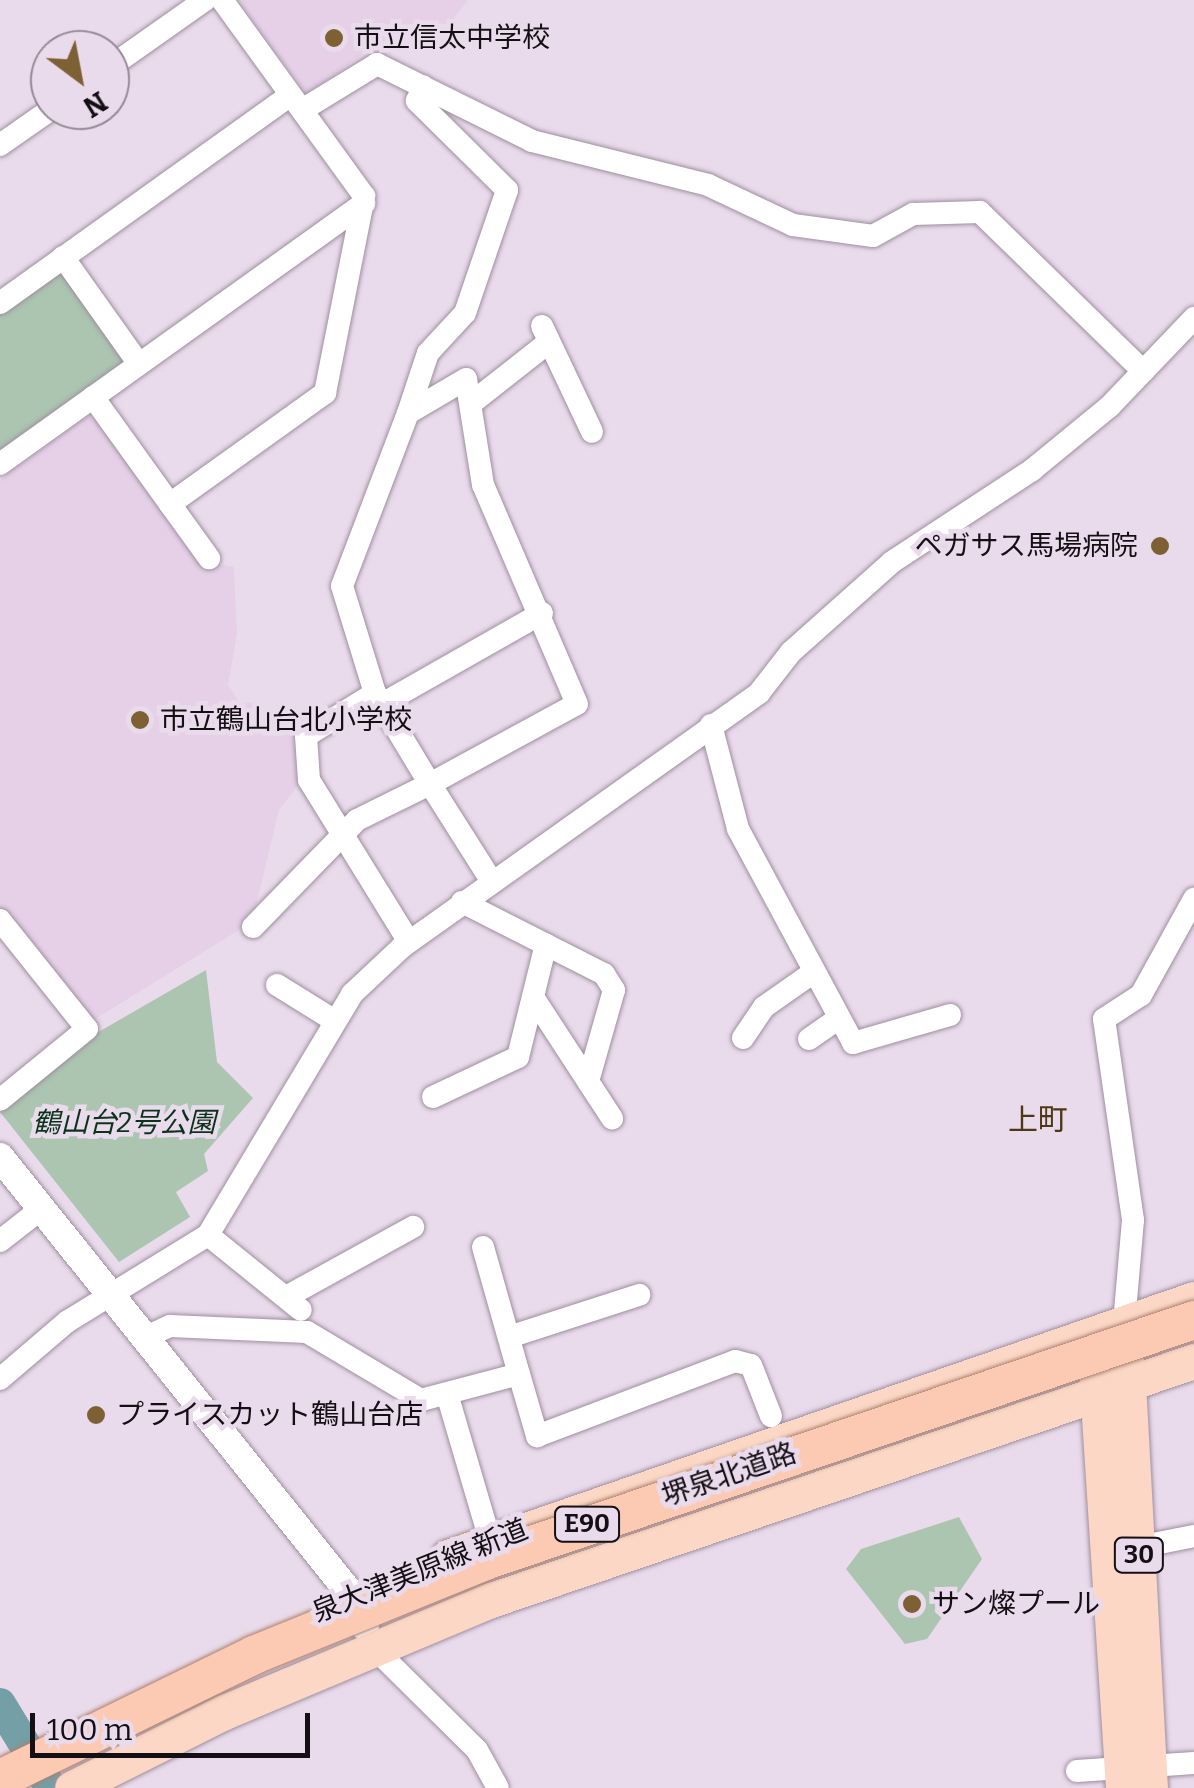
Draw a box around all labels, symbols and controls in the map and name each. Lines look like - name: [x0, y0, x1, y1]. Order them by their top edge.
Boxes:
- place label: 市立信太中学校: [354, 21, 550, 55]
- marker: 市立信太中学校: [323, 27, 345, 49]
- north arrow: [30, 30, 130, 130]
- text: N: [77, 84, 113, 124]
- place label: ペガサス馬場病院: [914, 529, 1138, 563]
- marker: ペガサス馬場病院: [1147, 533, 1173, 559]
- place label: 市立鶴山台北小学校: [160, 703, 412, 737]
- marker: 市立鶴山台北小学校: [129, 709, 151, 731]
- district label: 上町: [1008, 1102, 1068, 1138]
- park label: 鶴山台2号公園: [33, 1106, 215, 1140]
- place label: プライスカット鶴山台店: [116, 1398, 424, 1432]
- marker: プライスカット鶴山台店: [85, 1404, 107, 1426]
- street label: 堺泉北道路: [657, 1436, 801, 1514]
- road number: E90: [552, 1504, 622, 1544]
- street label: 泉大津美原線 新道: [307, 1512, 533, 1630]
- road number: 30: [1112, 1535, 1166, 1575]
- place label: サン燦プール: [932, 1587, 1100, 1621]
- marker: サン燦プール: [901, 1593, 923, 1615]
- scale bar: [35, 1693, 315, 1755]
- text: 100 m: [47, 1712, 132, 1748]

